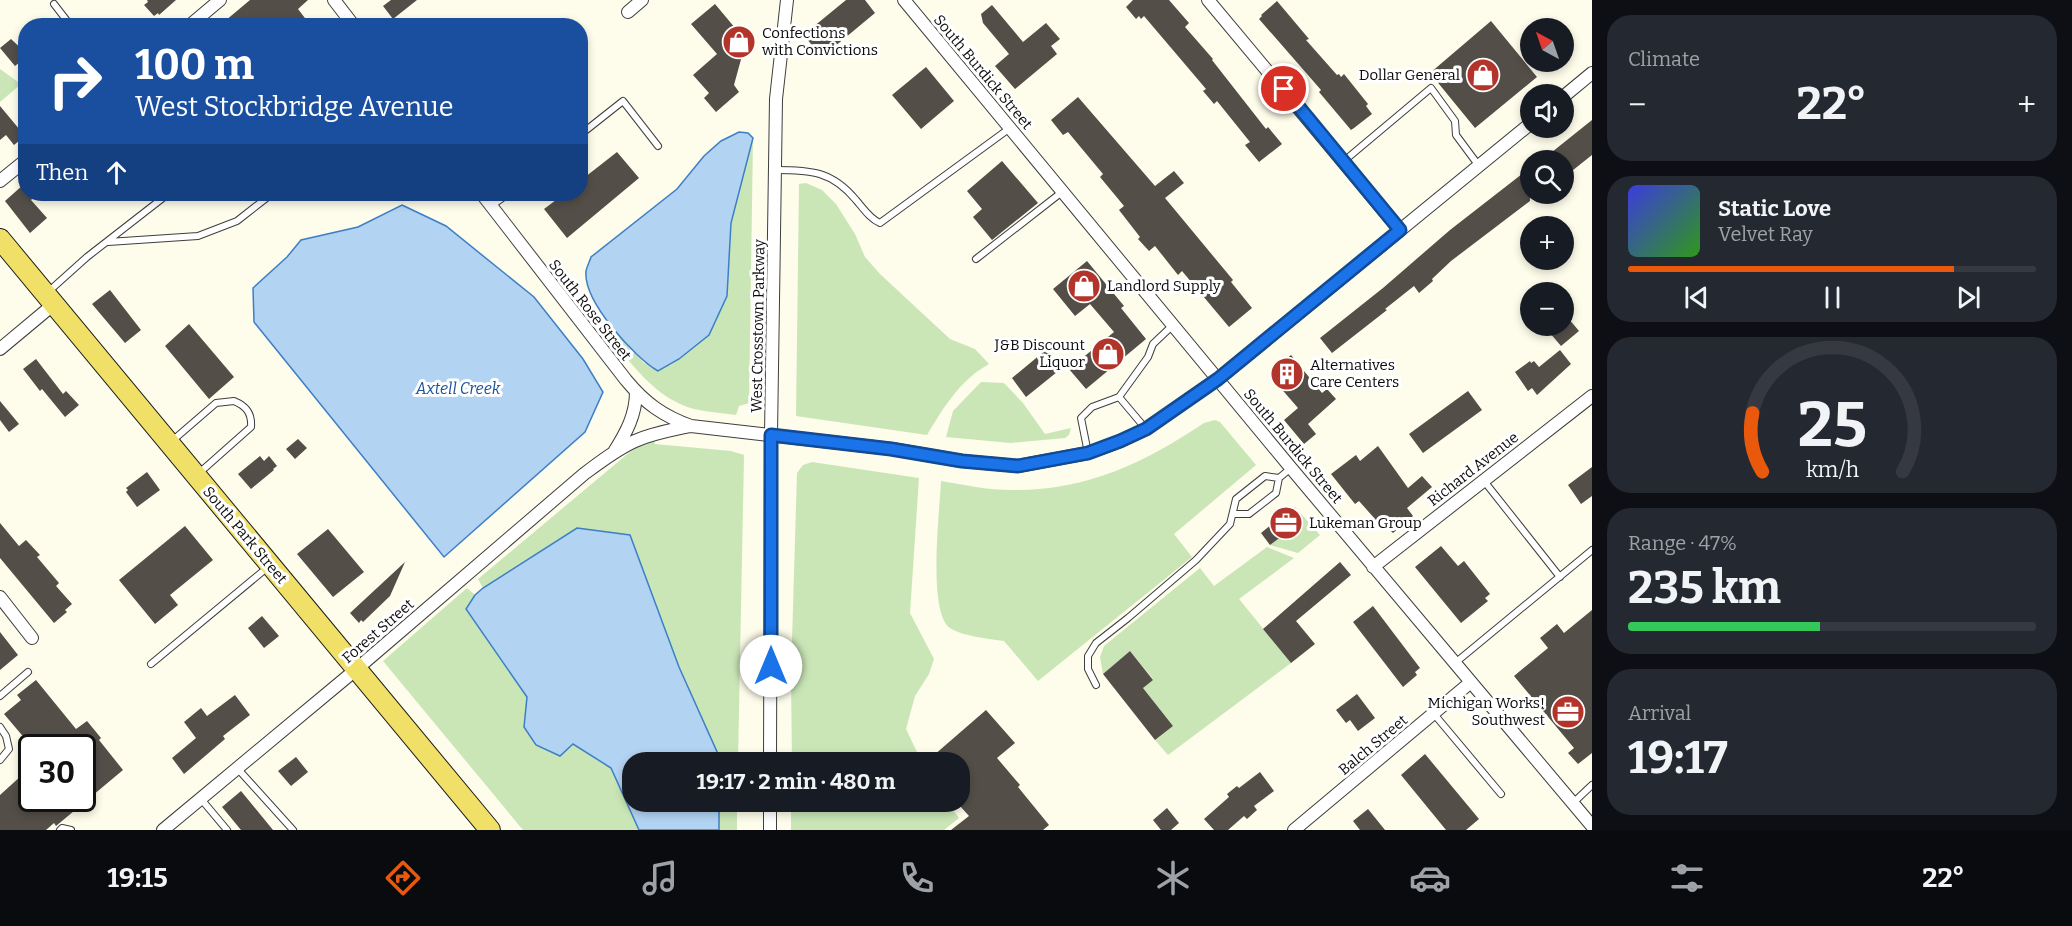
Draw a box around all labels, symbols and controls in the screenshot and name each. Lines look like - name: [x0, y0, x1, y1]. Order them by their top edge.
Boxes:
- street label: South Burdick Street: [930, 11, 1037, 133]
- north arrow: [1520, 18, 1574, 72]
- map controls: [1520, 18, 1574, 336]
- shop icon: Confections with Convictions: [721, 24, 757, 60]
- place label: Confections with Convictions: [761, 24, 878, 59]
- text: 100 m: [135, 40, 254, 90]
- icon: right: [36, 42, 114, 120]
- text: Climate: [1628, 47, 1700, 71]
- shop icon: Dollar General: [1465, 57, 1501, 93]
- pin: [1258, 63, 1309, 114]
- place label: Dollar General: [1359, 66, 1460, 84]
- icon: arrive: [1267, 72, 1300, 105]
- text: 22°: [1796, 77, 1867, 131]
- button: sound: [1520, 84, 1574, 138]
- text: −: [1628, 85, 1646, 125]
- text: +: [2017, 85, 2036, 125]
- text: West Stockbridge Avenue: [135, 91, 454, 123]
- button: search: [1520, 150, 1574, 204]
- icon: ahead: [100, 156, 133, 189]
- text: Then: [36, 159, 88, 186]
- text: Static Love: [1718, 195, 1831, 222]
- button: +: [1520, 216, 1574, 270]
- text: Velvet Ray: [1718, 222, 1813, 246]
- street label: West Crosstown Parkway: [747, 239, 769, 413]
- street label: South Rose Street: [545, 256, 635, 365]
- shop icon: Landlord Supply: [1066, 268, 1102, 304]
- place label: Landlord Supply: [1107, 277, 1221, 295]
- icon: previous: [1680, 281, 1713, 314]
- icon: pause: [1816, 281, 1849, 314]
- icon: next: [1952, 281, 1985, 314]
- button: −: [1520, 282, 1574, 336]
- place label: J&B Discount Liquor: [994, 336, 1086, 371]
- shop icon: J&B Discount Liquor: [1090, 336, 1126, 372]
- building icon: Alternatives Care Centers: [1269, 356, 1305, 392]
- place label: Alternatives Care Centers: [1310, 356, 1399, 391]
- water label: Axtell Creek: [415, 379, 501, 398]
- street label: South Burdick Street: [1240, 385, 1347, 507]
- text: 25: [1797, 388, 1867, 463]
- street label: Richard Avenue: [1424, 428, 1522, 510]
- text: km/h: [1805, 457, 1859, 483]
- street label: South Park Street: [199, 483, 291, 588]
- office icon: Lukeman Group: [1268, 505, 1304, 541]
- place label: Lukeman Group: [1309, 514, 1422, 532]
- text: Range · 47%: [1628, 531, 1737, 555]
- text: 235 km: [1628, 561, 1781, 615]
- street label: Forest Street: [339, 595, 418, 667]
- position arrow: [739, 634, 803, 698]
- place label: Michigan Works! Southwest: [1428, 694, 1546, 729]
- office icon: Michigan Works! Southwest: [1550, 694, 1586, 730]
- text: Arrival: [1628, 701, 1691, 725]
- street label: Balch Street: [1335, 711, 1411, 779]
- text: 19:17: [1628, 731, 1728, 785]
- speed limit sign: 30: [18, 734, 96, 812]
- text: 19:17 · 2 min · 480 m: [697, 768, 895, 795]
- icon: directions: [382, 857, 424, 899]
- icon: music: [639, 857, 681, 899]
- icon: phone: [896, 857, 938, 899]
- icon: climate: [1152, 857, 1194, 899]
- icon: car: [1409, 857, 1451, 899]
- icon: filters: [1666, 857, 1708, 899]
- text: 19:15: [107, 862, 168, 894]
- text: 22°: [1922, 862, 1965, 894]

